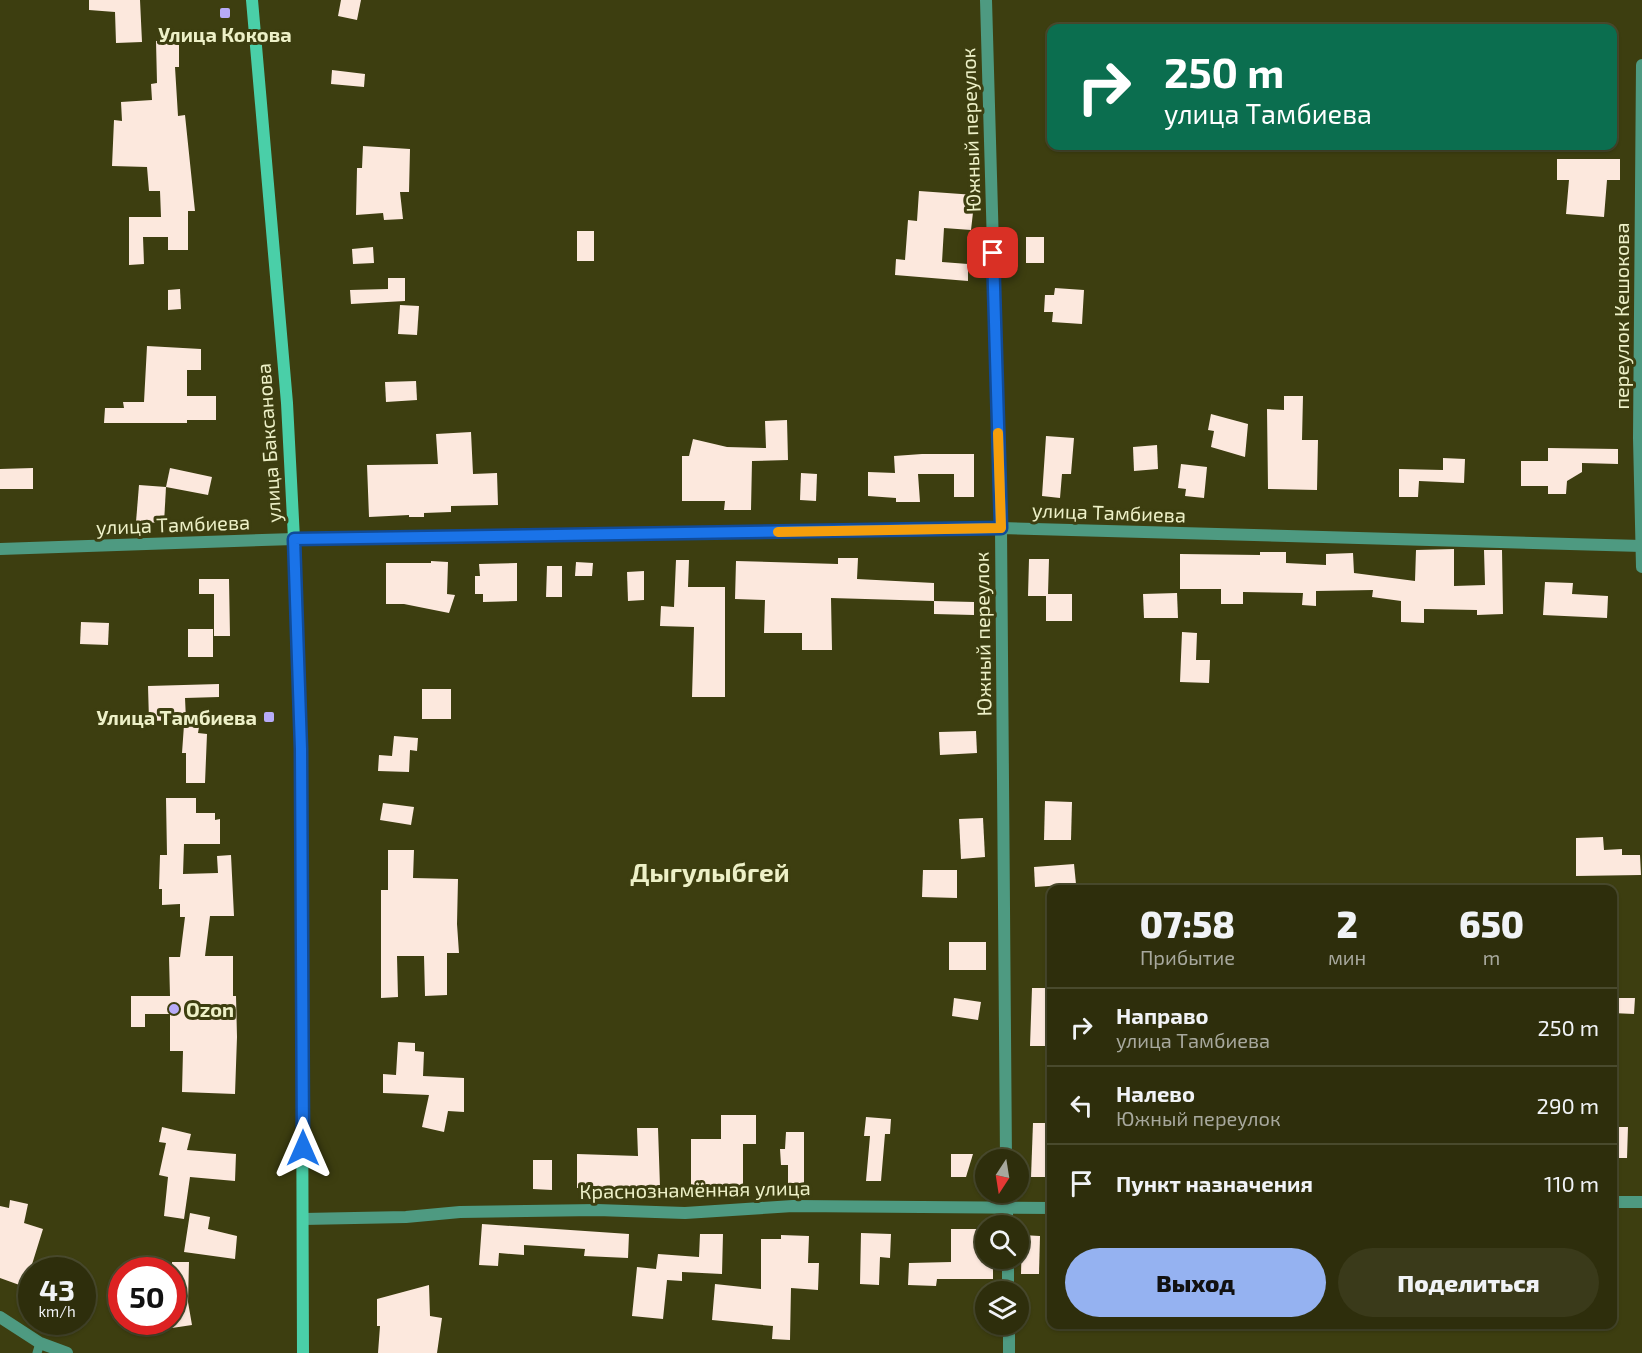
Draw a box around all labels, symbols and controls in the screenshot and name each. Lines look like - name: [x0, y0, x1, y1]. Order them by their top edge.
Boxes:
- marker: Улица Кокова: [218, 6, 232, 20]
- place label: Улица Кокова: [158, 22, 292, 46]
- text: 250 m: [1164, 46, 1284, 96]
- street label: Южный переулок: [955, 47, 986, 213]
- icon: right: [1065, 48, 1143, 126]
- text: улица Тамбиева: [1164, 97, 1372, 129]
- street label: переулок Кешокова: [1609, 223, 1634, 409]
- pin: [967, 227, 1018, 278]
- icon: arrive: [976, 236, 1009, 269]
- street label: улица Баксанова: [250, 362, 287, 524]
- street label: улица Тамбиева: [1032, 497, 1186, 528]
- street label: улица Тамбиева: [96, 509, 250, 540]
- street label: Южный переулок: [969, 551, 996, 717]
- place label: Улица Тамбиева: [97, 705, 257, 729]
- marker: Улица Тамбиева: [262, 710, 276, 724]
- district label: Дыгулыбгей: [630, 856, 790, 887]
- text: 07:58: [1140, 902, 1235, 945]
- text: 2: [1336, 902, 1358, 945]
- text: 650: [1459, 902, 1524, 945]
- text: Прибытие: [1140, 945, 1235, 969]
- text: мин: [1328, 945, 1366, 969]
- text: m: [1483, 945, 1500, 969]
- place label: Ozon: [186, 997, 234, 1021]
- marker: Ozon: [167, 1002, 181, 1016]
- text: Направо: [1116, 1002, 1209, 1028]
- icon: right: [1065, 1011, 1098, 1044]
- text: 250 m: [1537, 1014, 1599, 1040]
- text: улица Тамбиева: [1116, 1028, 1270, 1052]
- text: Налево: [1116, 1080, 1195, 1106]
- icon: left: [1065, 1089, 1098, 1122]
- text: 290 m: [1537, 1092, 1599, 1118]
- text: Южный переулок: [1116, 1106, 1281, 1130]
- position arrow: [271, 1116, 335, 1180]
- north arrow: [975, 1149, 1029, 1203]
- map controls: [975, 1149, 1029, 1335]
- icon: arrive: [1065, 1167, 1098, 1200]
- text: Пункт назначения: [1116, 1170, 1313, 1196]
- text: 110 m: [1544, 1170, 1599, 1196]
- street label: Краснознамённая улица: [579, 1175, 811, 1204]
- button: search: [975, 1215, 1029, 1269]
- button: Выход: [1065, 1248, 1326, 1317]
- button: Поделиться: [1338, 1248, 1599, 1317]
- speed limit sign: 50: [108, 1257, 186, 1335]
- text: 43: [39, 1271, 75, 1307]
- button: layers: [975, 1281, 1029, 1335]
- text: km/h: [38, 1302, 76, 1320]

